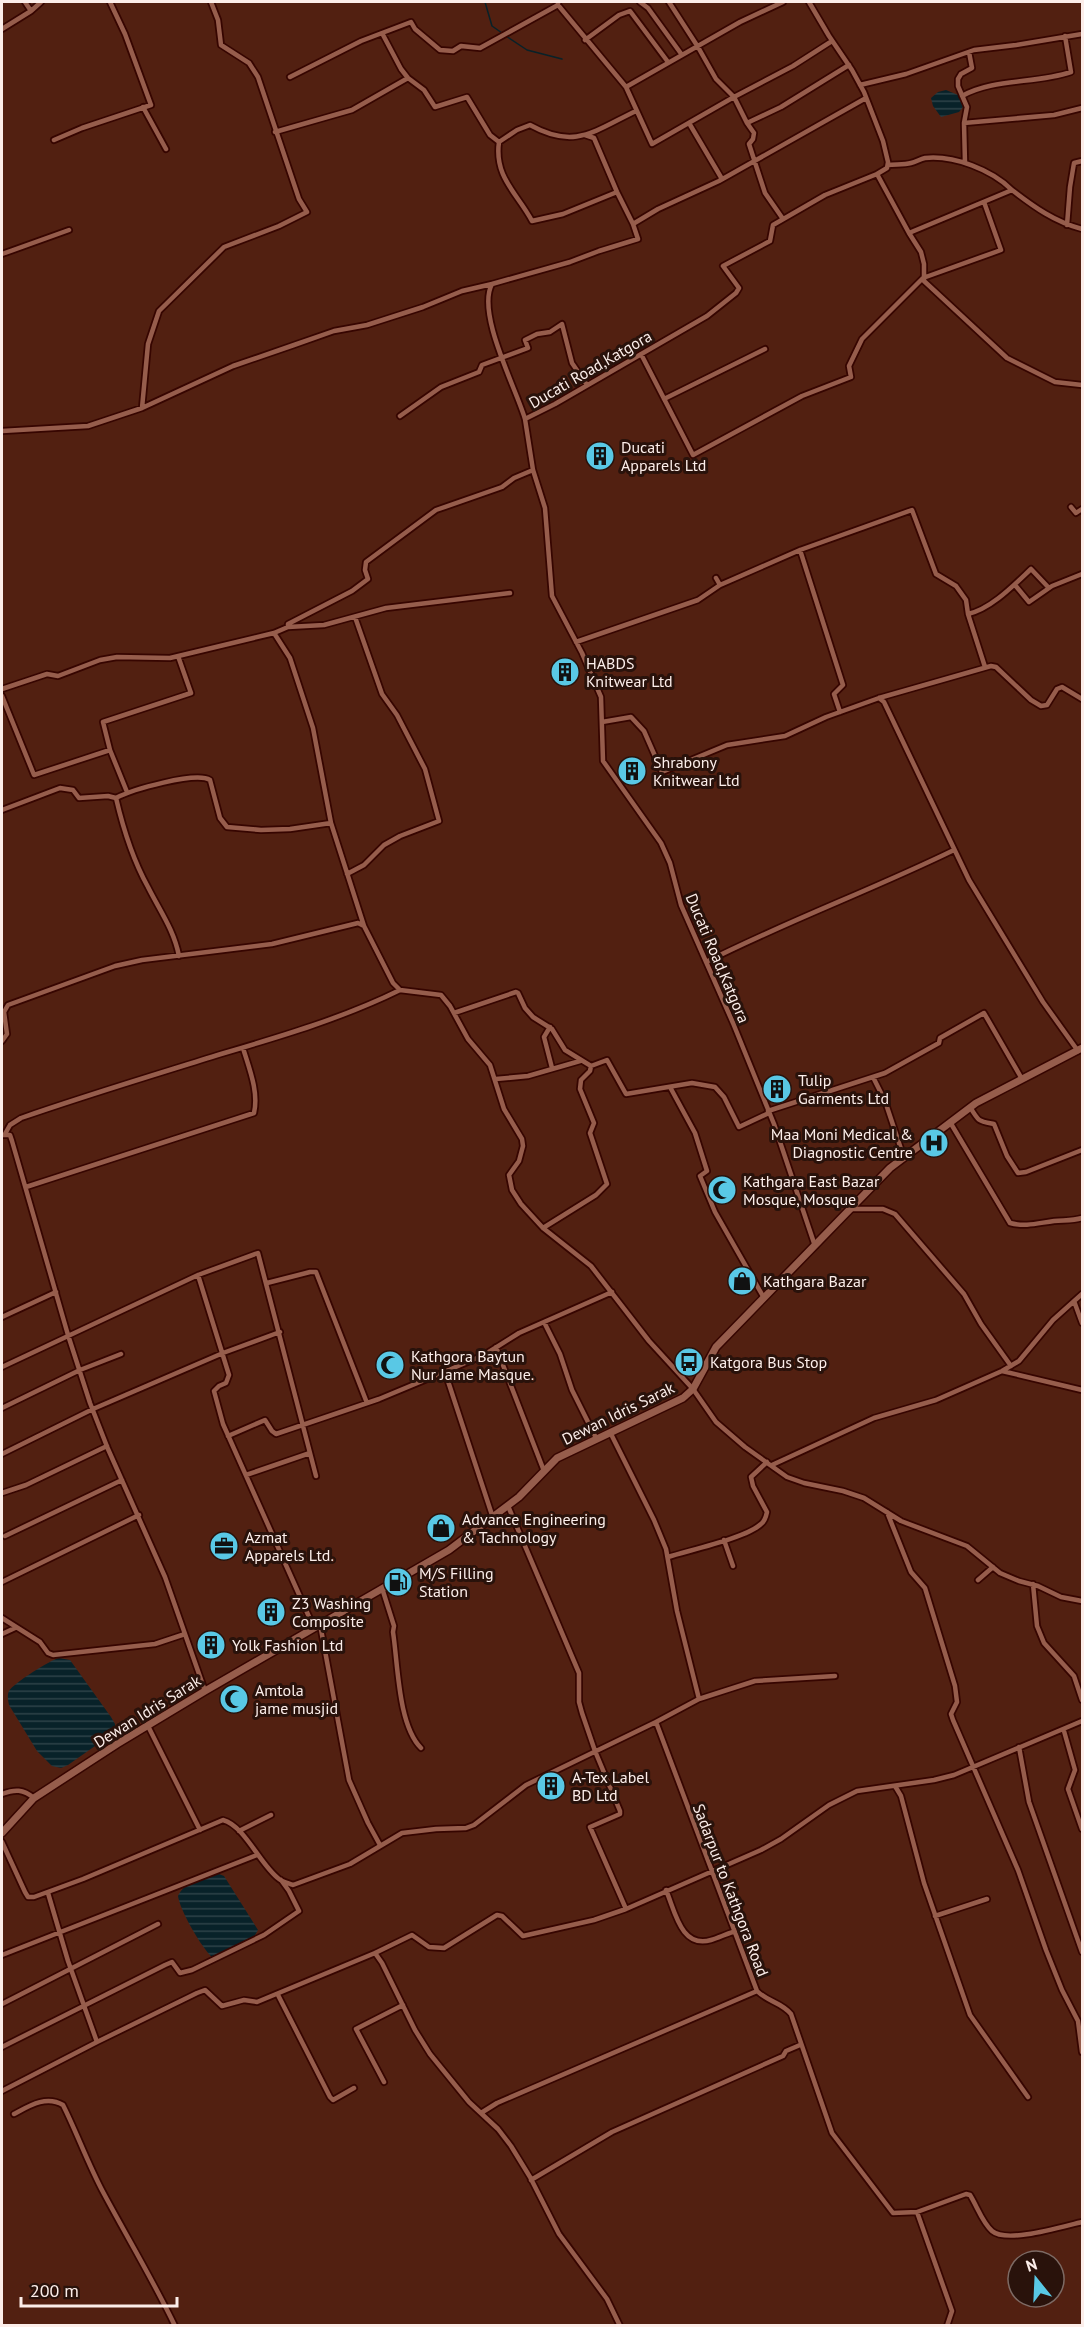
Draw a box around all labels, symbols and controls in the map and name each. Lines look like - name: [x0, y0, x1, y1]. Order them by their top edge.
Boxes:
- street label: Ducati Road,Katgora: [525, 326, 655, 412]
- place label: Ducati Apparels Ltd: [621, 437, 706, 475]
- building icon: Ducati Apparels Ltd: [584, 440, 616, 472]
- place label: HABDS Knitwear Ltd: [586, 653, 673, 691]
- building icon: HABDS Knitwear Ltd: [549, 656, 581, 688]
- place label: Shrabony Knitwear Ltd: [653, 752, 740, 790]
- building icon: Shrabony Knitwear Ltd: [616, 755, 648, 787]
- street label: Ducati Road,Katgora: [682, 890, 754, 1026]
- place label: Tulip Garments Ltd: [798, 1070, 889, 1108]
- building icon: Tulip Garments Ltd: [761, 1073, 793, 1105]
- place label: Maa Moni Medical & Diagnostic Centre: [771, 1124, 913, 1162]
- hospital icon: Maa Moni Medical & Diagnostic Centre: [918, 1127, 950, 1159]
- place label: Kathgara East Bazar Mosque, Mosque: [743, 1171, 880, 1209]
- mosque icon: Kathgara East Bazar Mosque, Mosque: [706, 1174, 738, 1206]
- shop icon: Kathgara Bazar: [726, 1265, 758, 1297]
- place label: Kathgara Bazar: [763, 1271, 867, 1291]
- place label: Kathgora Baytun Nur Jame Masque.: [411, 1346, 534, 1384]
- bus stop icon: Katgora Bus Stop: [673, 1346, 705, 1378]
- mosque icon: Kathgora Baytun Nur Jame Masque.: [374, 1349, 406, 1381]
- place label: Katgora Bus Stop: [710, 1352, 827, 1372]
- street label: Dewan Idris Sarak: [559, 1377, 678, 1449]
- place label: Advance Engineering & Tachnology: [462, 1509, 606, 1547]
- shop icon: Advance Engineering & Tachnology: [425, 1512, 457, 1544]
- place label: Azmat Apparels Ltd.: [245, 1527, 334, 1565]
- office icon: Azmat Apparels Ltd.: [208, 1530, 240, 1562]
- place label: M/S Filling Station: [419, 1563, 494, 1601]
- fuel station icon: M/S Filling Station: [382, 1566, 414, 1598]
- place label: Z3 Washing Composite: [292, 1593, 371, 1631]
- building icon: Z3 Washing Composite: [255, 1596, 287, 1628]
- building icon: Yolk Fashion Ltd: [195, 1629, 227, 1661]
- place label: Yolk Fashion Ltd: [232, 1635, 343, 1655]
- street label: Dewan Idris Sarak: [90, 1670, 205, 1752]
- place label: Amtola jame musjid: [255, 1680, 338, 1718]
- mosque icon: Amtola jame musjid: [218, 1683, 250, 1715]
- place label: A-Tex Label BD Ltd: [572, 1767, 649, 1805]
- building icon: A-Tex Label BD Ltd: [535, 1770, 567, 1802]
- street label: Sadarpur to Kathgora Road: [689, 1801, 773, 1979]
- north arrow: [1006, 2249, 1066, 2309]
- text: N: [1023, 2254, 1039, 2276]
- scale bar: [21, 2270, 177, 2308]
- text: 200 m: [30, 2279, 79, 2302]

